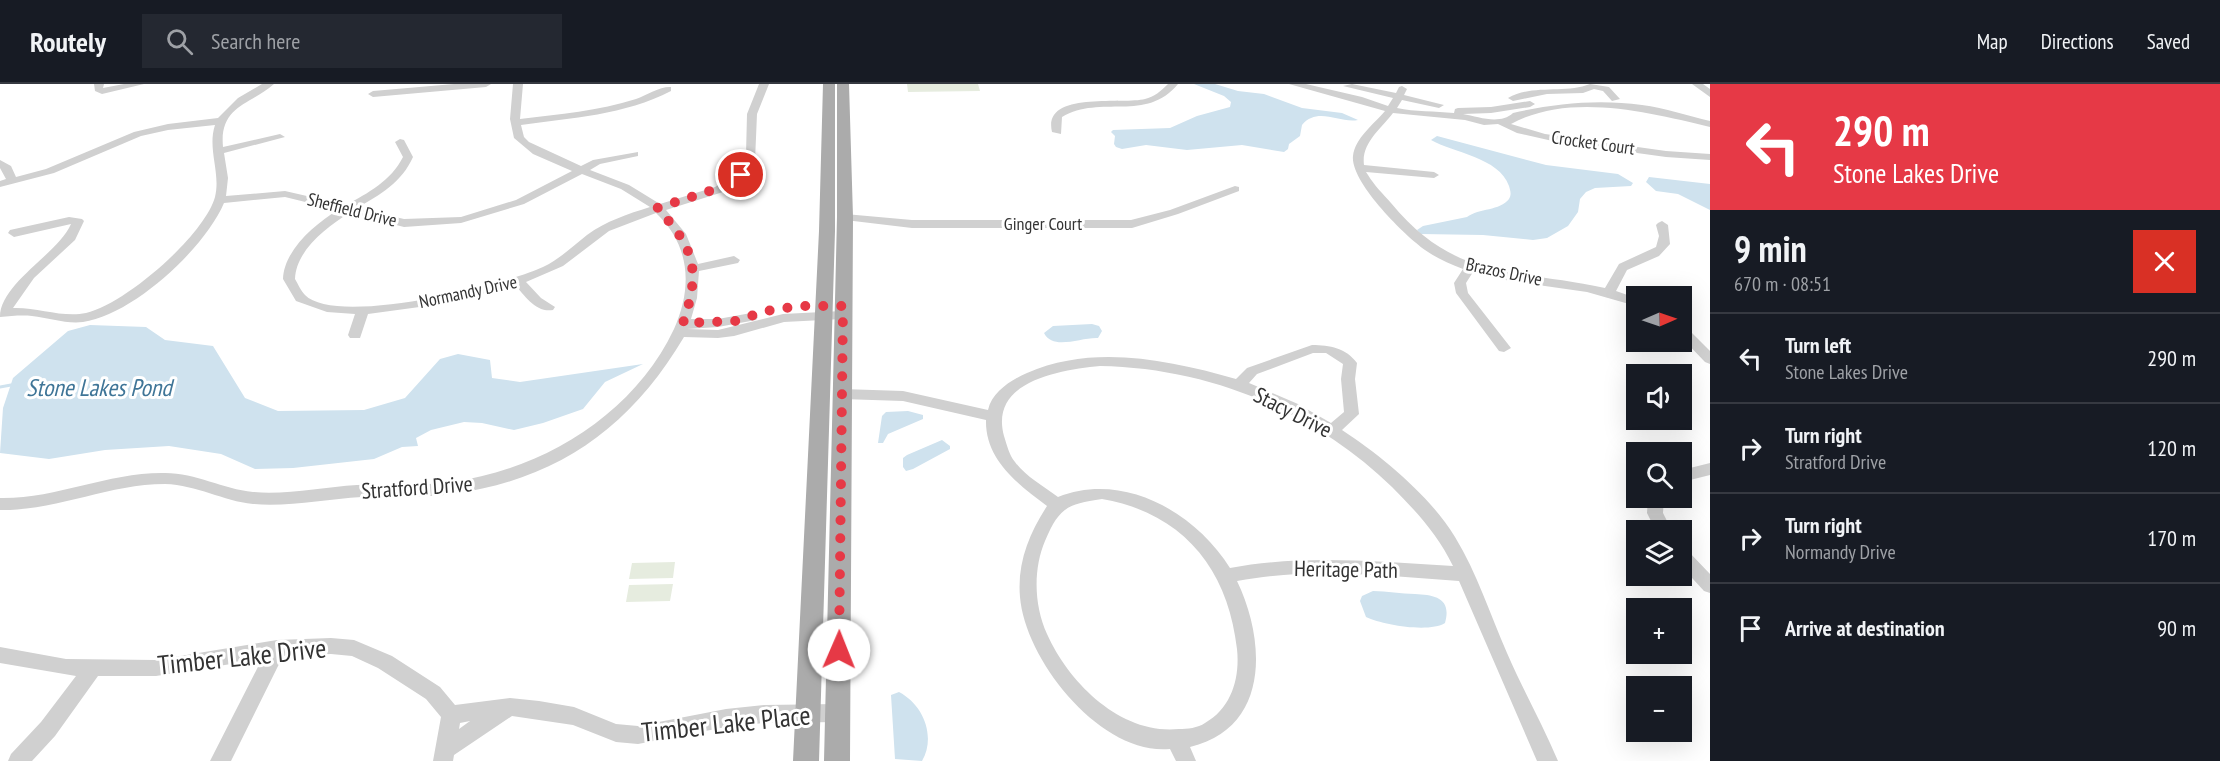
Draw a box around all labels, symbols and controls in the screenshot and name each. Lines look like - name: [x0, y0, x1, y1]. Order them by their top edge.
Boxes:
- search box: [142, 14, 562, 68]
- text: Routely: [30, 23, 106, 60]
- icon: search: [163, 25, 196, 58]
- text: Search here: [211, 27, 300, 55]
- text: Map: [1977, 28, 2008, 55]
- text: Directions: [2041, 28, 2114, 55]
- text: Saved: [2147, 28, 2190, 55]
- text: 290 m: [1833, 103, 1930, 158]
- icon: left: [1734, 108, 1812, 186]
- street label: Crocket Court: [1550, 125, 1636, 160]
- pin: [715, 149, 766, 200]
- text: Stone Lakes Drive: [1833, 156, 1999, 190]
- icon: arrive: [724, 158, 757, 191]
- street label: Sheffield Drive: [305, 187, 399, 232]
- street label: Ginger Court: [1004, 212, 1082, 235]
- text: 9 min: [1734, 225, 1807, 272]
- button: close: [2133, 230, 2196, 293]
- street label: Brazos Drive: [1464, 252, 1544, 291]
- street label: Normandy Drive: [417, 270, 519, 313]
- text: 670 m · 08:51: [1734, 271, 1831, 297]
- north arrow: [1626, 286, 1692, 352]
- map controls: [1626, 286, 1692, 742]
- text: Turn left: [1785, 331, 1851, 359]
- icon: left: [1734, 342, 1767, 375]
- text: 290 m: [2147, 344, 2196, 372]
- text: Stone Lakes Drive: [1785, 359, 1908, 385]
- button: sound: [1626, 364, 1692, 430]
- water label: Stone Lakes Pond: [26, 372, 175, 403]
- street label: Stacy Drive: [1249, 380, 1337, 444]
- text: Turn right: [1785, 421, 1862, 449]
- icon: right: [1734, 432, 1767, 465]
- text: 120 m: [2147, 434, 2196, 462]
- button: search: [1626, 442, 1692, 508]
- text: Stratford Drive: [1785, 449, 1886, 475]
- street label: Stratford Drive: [360, 469, 474, 505]
- text: Turn right: [1785, 511, 1862, 539]
- button: layers: [1626, 520, 1692, 586]
- icon: right: [1734, 522, 1767, 555]
- text: 170 m: [2147, 524, 2196, 552]
- text: Normandy Drive: [1785, 539, 1896, 565]
- street label: Heritage Path: [1294, 554, 1398, 584]
- button: +: [1626, 598, 1692, 664]
- icon: arrive: [1734, 612, 1767, 645]
- text: Arrive at destination: [1785, 614, 1945, 642]
- text: 90 m: [2157, 614, 2196, 642]
- position arrow: [807, 618, 871, 682]
- street label: Timber Lake Drive: [156, 630, 328, 682]
- button: −: [1626, 676, 1692, 742]
- street label: Timber Lake Place: [640, 697, 812, 749]

